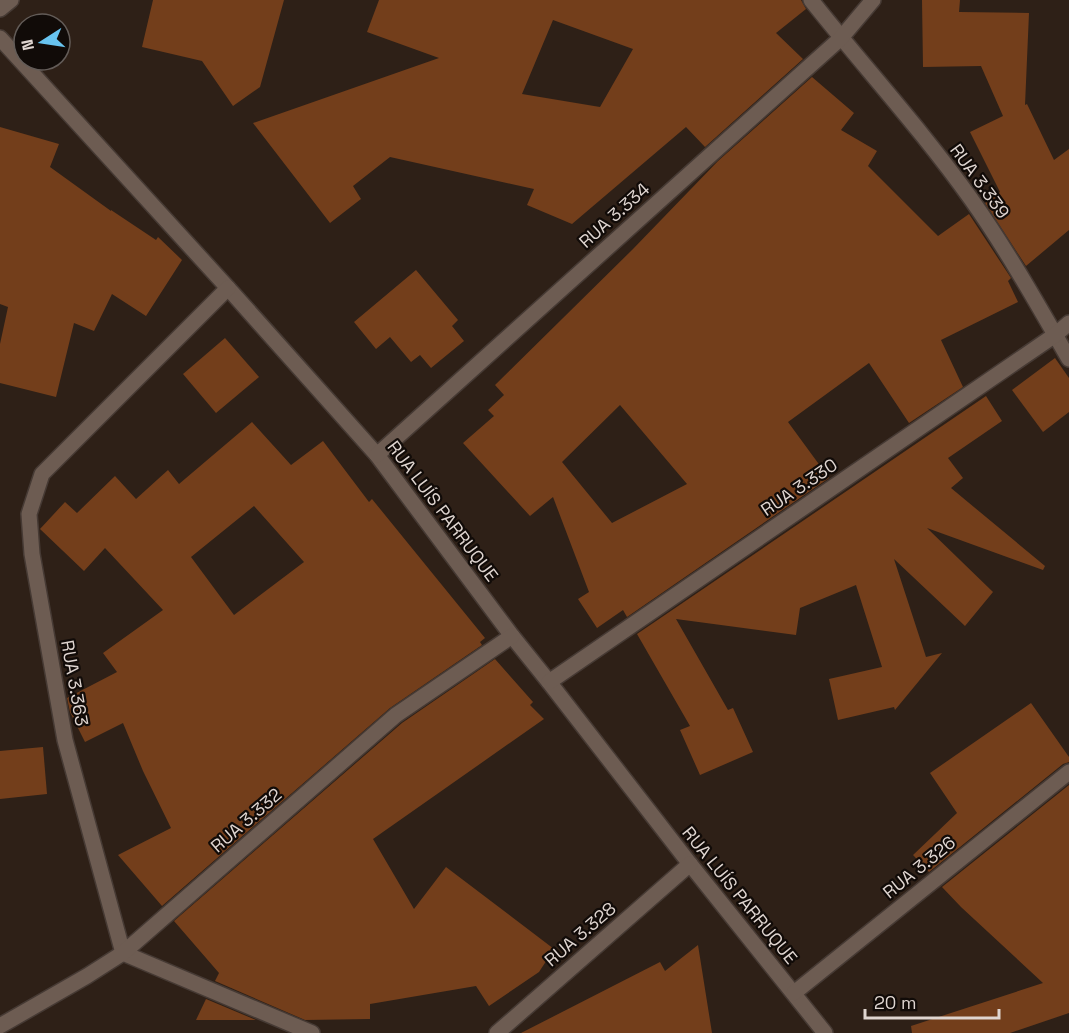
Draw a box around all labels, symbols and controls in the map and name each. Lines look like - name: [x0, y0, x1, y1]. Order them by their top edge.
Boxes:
- north arrow: [12, 12, 72, 72]
- text: N: [16, 38, 39, 52]
- street label: RUA 3.339: [945, 139, 1015, 223]
- street label: RUA 3.334: [574, 177, 654, 253]
- street label: RUA LUÍS PARRUQUE: [383, 436, 503, 586]
- street label: RUA 3.330: [756, 453, 842, 521]
- street label: RUA 3.363: [56, 638, 94, 728]
- street label: RUA 3.332: [206, 783, 286, 857]
- street label: RUA LUÍS PARRUQUE: [677, 822, 803, 968]
- street label: RUA 3.326: [878, 831, 960, 903]
- street label: RUA 3.328: [540, 897, 620, 971]
- scale bar: [865, 982, 998, 1020]
- text: 20 m: [874, 991, 917, 1014]

